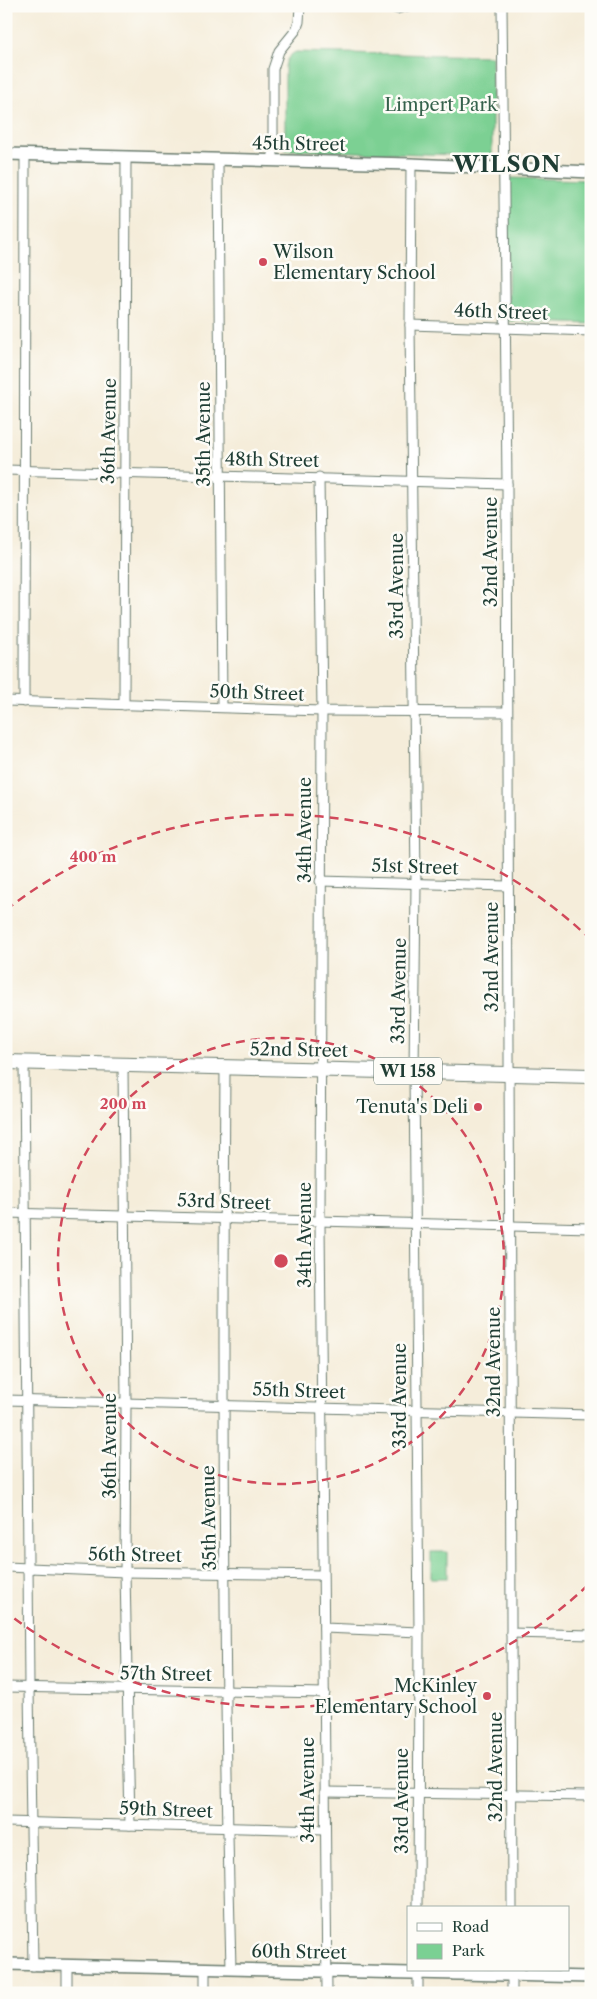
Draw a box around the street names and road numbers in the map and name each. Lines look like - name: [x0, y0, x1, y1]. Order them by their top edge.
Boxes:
- street label: 45th Street: [252, 132, 347, 156]
- street label: 46th Street: [453, 299, 549, 325]
- street label: 36th Avenue: [97, 378, 121, 484]
- street label: 35th Avenue: [193, 381, 215, 487]
- street label: 48th Street: [225, 448, 320, 472]
- street label: 32nd Avenue: [480, 497, 502, 607]
- street label: 33rd Avenue: [386, 533, 408, 639]
- street label: 50th Street: [209, 680, 305, 706]
- street label: 34th Avenue: [294, 777, 316, 883]
- street label: 51st Street: [371, 854, 460, 880]
- street label: 32nd Avenue: [481, 902, 503, 1012]
- street label: 33rd Avenue: [387, 938, 411, 1044]
- street label: 52nd Street: [250, 1038, 349, 1062]
- road number: WI 158: [374, 1058, 442, 1084]
- street label: 34th Avenue: [294, 1182, 316, 1288]
- street label: 53rd Street: [177, 1189, 272, 1215]
- street label: 32nd Avenue: [483, 1307, 505, 1417]
- street label: 33rd Avenue: [389, 1343, 411, 1449]
- street label: 55th Street: [252, 1378, 346, 1404]
- street label: 36th Avenue: [99, 1393, 121, 1499]
- street label: 35th Avenue: [197, 1465, 221, 1571]
- street label: 56th Street: [88, 1543, 183, 1567]
- street label: 57th Street: [120, 1662, 213, 1686]
- street label: 32nd Avenue: [485, 1712, 507, 1822]
- street label: 34th Avenue: [297, 1737, 319, 1843]
- street label: 33rd Avenue: [391, 1748, 413, 1854]
- street label: 59th Street: [119, 1797, 214, 1823]
- street label: 60th Street: [251, 1940, 348, 1964]

